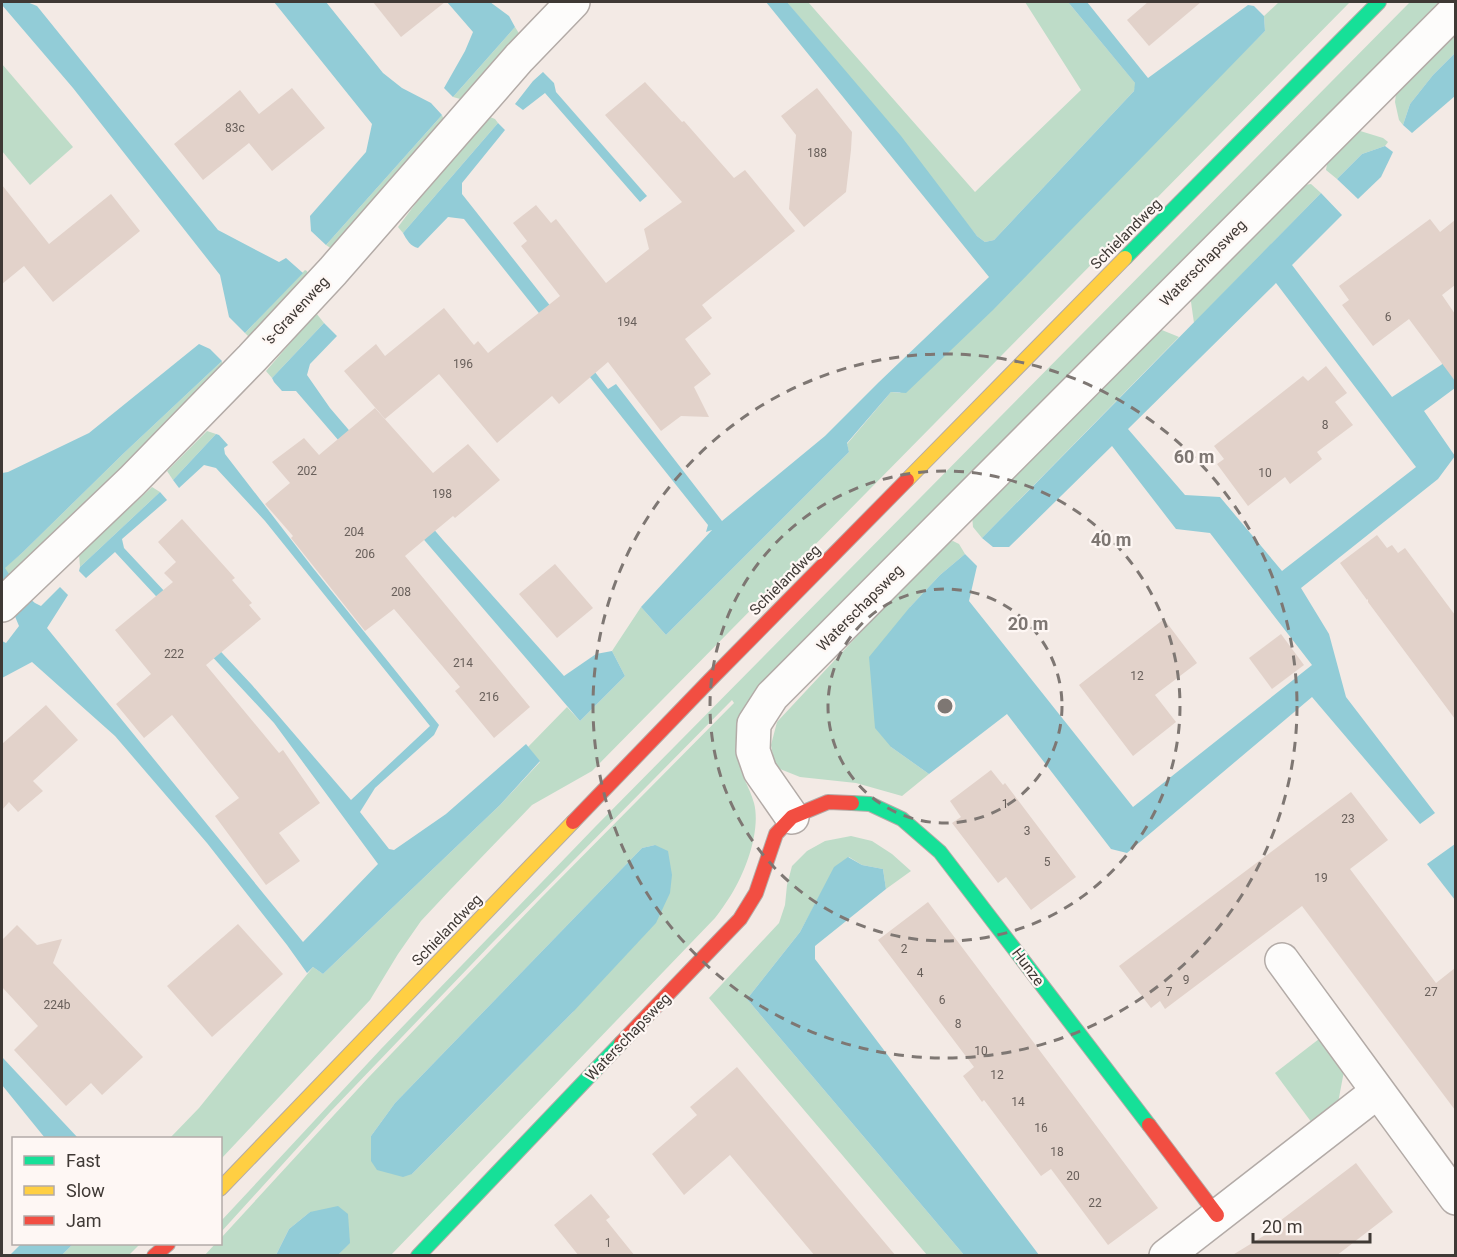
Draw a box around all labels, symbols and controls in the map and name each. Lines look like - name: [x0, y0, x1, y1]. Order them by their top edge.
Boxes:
- house number: 83c: [225, 121, 245, 135]
- house number: 188: [807, 146, 827, 160]
- street label: Schielandweg: [1087, 195, 1165, 273]
- street label: Waterschapsweg: [1156, 216, 1250, 310]
- street label: 's-Gravenweg: [259, 273, 333, 349]
- house number: 6: [1385, 310, 1392, 324]
- house number: 194: [617, 315, 637, 329]
- house number: 196: [453, 357, 473, 371]
- house number: 8: [1322, 418, 1329, 432]
- text: 60 m: [1174, 446, 1214, 467]
- house number: 202: [297, 464, 317, 478]
- house number: 10: [1258, 466, 1272, 480]
- house number: 198: [432, 487, 452, 501]
- house number: 204: [344, 525, 364, 539]
- text: 40 m: [1091, 529, 1131, 550]
- street label: Schielandweg: [746, 541, 824, 619]
- house number: 206: [355, 547, 375, 561]
- street label: Waterschapsweg: [813, 561, 907, 655]
- house number: 208: [391, 585, 411, 599]
- text: 20 m: [1008, 613, 1048, 634]
- house number: 222: [164, 647, 184, 661]
- house number: 214: [453, 656, 473, 670]
- house number: 12: [1130, 669, 1144, 683]
- house number: 216: [479, 690, 499, 704]
- centre of rings: [935, 696, 955, 716]
- house number: 1: [1002, 797, 1008, 811]
- house number: 23: [1341, 812, 1355, 826]
- house number: 3: [1024, 824, 1030, 838]
- house number: 5: [1044, 855, 1051, 869]
- house number: 19: [1314, 871, 1328, 885]
- street label: Schielandweg: [408, 890, 486, 970]
- house number: 2: [901, 942, 908, 956]
- street label: Hunze: [1008, 945, 1048, 989]
- house number: 4: [917, 966, 924, 980]
- house number: 9: [1183, 973, 1189, 987]
- house number: 7: [1166, 985, 1173, 999]
- house number: 27: [1424, 985, 1438, 999]
- street label: Waterschapsweg: [582, 989, 674, 1085]
- house number: 6: [939, 993, 946, 1007]
- house number: 224b: [44, 998, 71, 1012]
- house number: 8: [955, 1017, 962, 1031]
- house number: 10: [974, 1044, 988, 1058]
- house number: 12: [990, 1068, 1004, 1082]
- house number: 14: [1011, 1095, 1025, 1109]
- house number: 16: [1034, 1121, 1048, 1135]
- legend: [12, 1137, 222, 1245]
- house number: 18: [1050, 1145, 1064, 1159]
- text: Fast: [66, 1150, 101, 1171]
- house number: 20: [1066, 1169, 1080, 1183]
- text: Slow: [66, 1180, 105, 1201]
- house number: 22: [1088, 1196, 1102, 1210]
- scale bar: [1253, 1206, 1370, 1244]
- text: Jam: [66, 1210, 102, 1231]
- text: 20 m: [1262, 1216, 1302, 1237]
- house number: 1: [605, 1236, 611, 1250]

